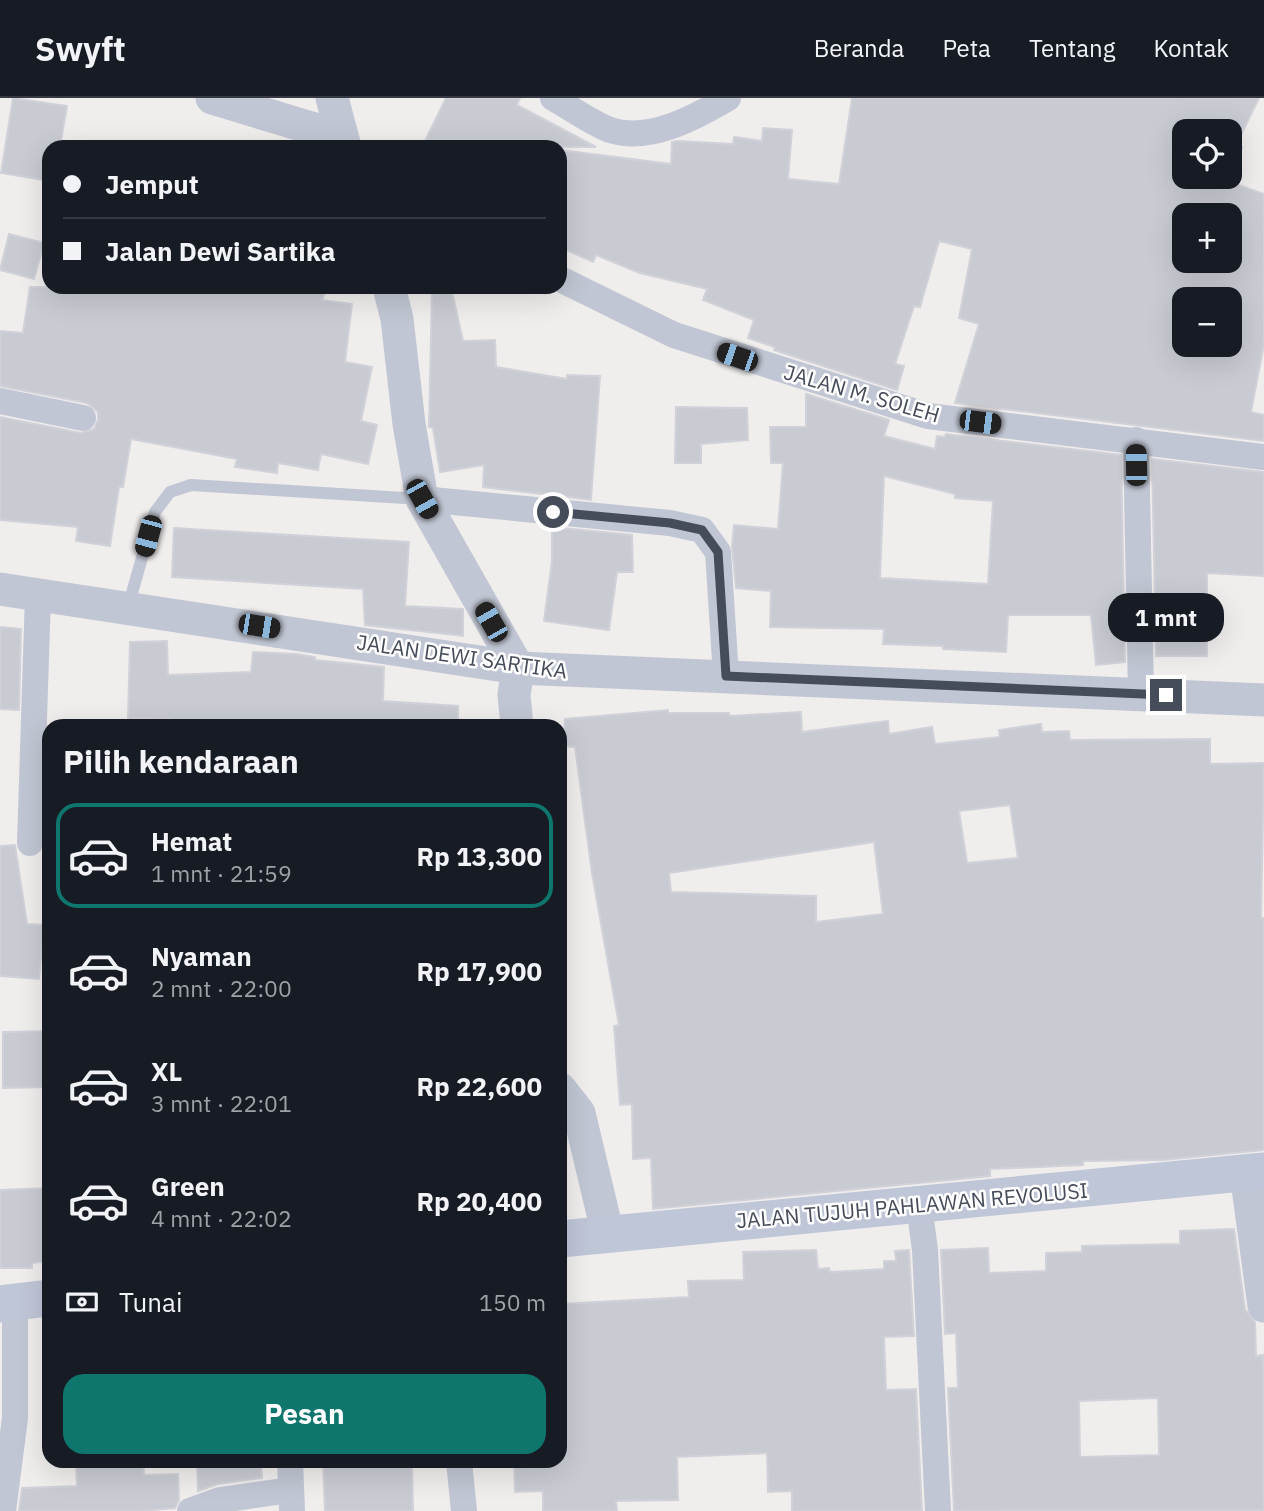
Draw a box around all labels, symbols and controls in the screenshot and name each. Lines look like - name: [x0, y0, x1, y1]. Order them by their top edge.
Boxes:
- text: Swyft: [35, 27, 126, 70]
- text: Beranda: [814, 32, 904, 64]
- text: Peta: [942, 32, 991, 64]
- text: Tentang: [1029, 32, 1115, 64]
- text: Kontak: [1153, 32, 1229, 64]
- map controls: [1172, 119, 1242, 357]
- button: locate: [1172, 119, 1242, 189]
- text: Jemput: [105, 167, 199, 201]
- button: +: [1172, 203, 1242, 273]
- text: Jalan Dewi Sartika: [105, 234, 336, 268]
- button: −: [1172, 287, 1242, 357]
- car: [714, 340, 761, 374]
- street label: JALAN M. SOLEH: [781, 357, 943, 429]
- car: [958, 409, 1003, 435]
- car: [1126, 444, 1147, 486]
- car: [403, 476, 442, 522]
- route start: [537, 496, 569, 528]
- car: [133, 513, 164, 559]
- callout: 1 mnt: [1108, 594, 1224, 642]
- car: [472, 599, 511, 645]
- text: 1 mnt: [1135, 602, 1197, 632]
- car: [237, 612, 282, 640]
- street label: JALAN DEWI SARTIKA: [355, 627, 569, 685]
- route end: [1150, 679, 1182, 711]
- text: Pilih kendaraan: [63, 740, 299, 782]
- icon: car: [67, 824, 130, 887]
- text: Hemat: [151, 824, 232, 858]
- text: Rp 13,300: [416, 839, 542, 873]
- text: 1 mnt · 21:59: [151, 858, 292, 888]
- icon: car: [67, 939, 130, 1002]
- text: Nyaman: [151, 939, 252, 973]
- text: Rp 17,900: [416, 954, 542, 988]
- text: 2 mnt · 22:00: [151, 973, 292, 1003]
- icon: car: [67, 1054, 130, 1117]
- text: XL: [151, 1054, 182, 1088]
- text: Rp 22,600: [416, 1069, 542, 1103]
- text: 3 mnt · 22:01: [151, 1088, 292, 1118]
- icon: car: [67, 1169, 130, 1232]
- text: Green: [151, 1169, 225, 1203]
- street label: JALAN TUJUH PAHLAWAN REVOLUSI: [735, 1176, 1089, 1234]
- text: Rp 20,400: [416, 1184, 542, 1218]
- text: 4 mnt · 22:02: [151, 1203, 292, 1233]
- icon: cash: [63, 1283, 101, 1321]
- text: Tunai: [119, 1285, 183, 1319]
- text: 150 m: [479, 1287, 546, 1317]
- button: Pesan: [63, 1374, 546, 1454]

